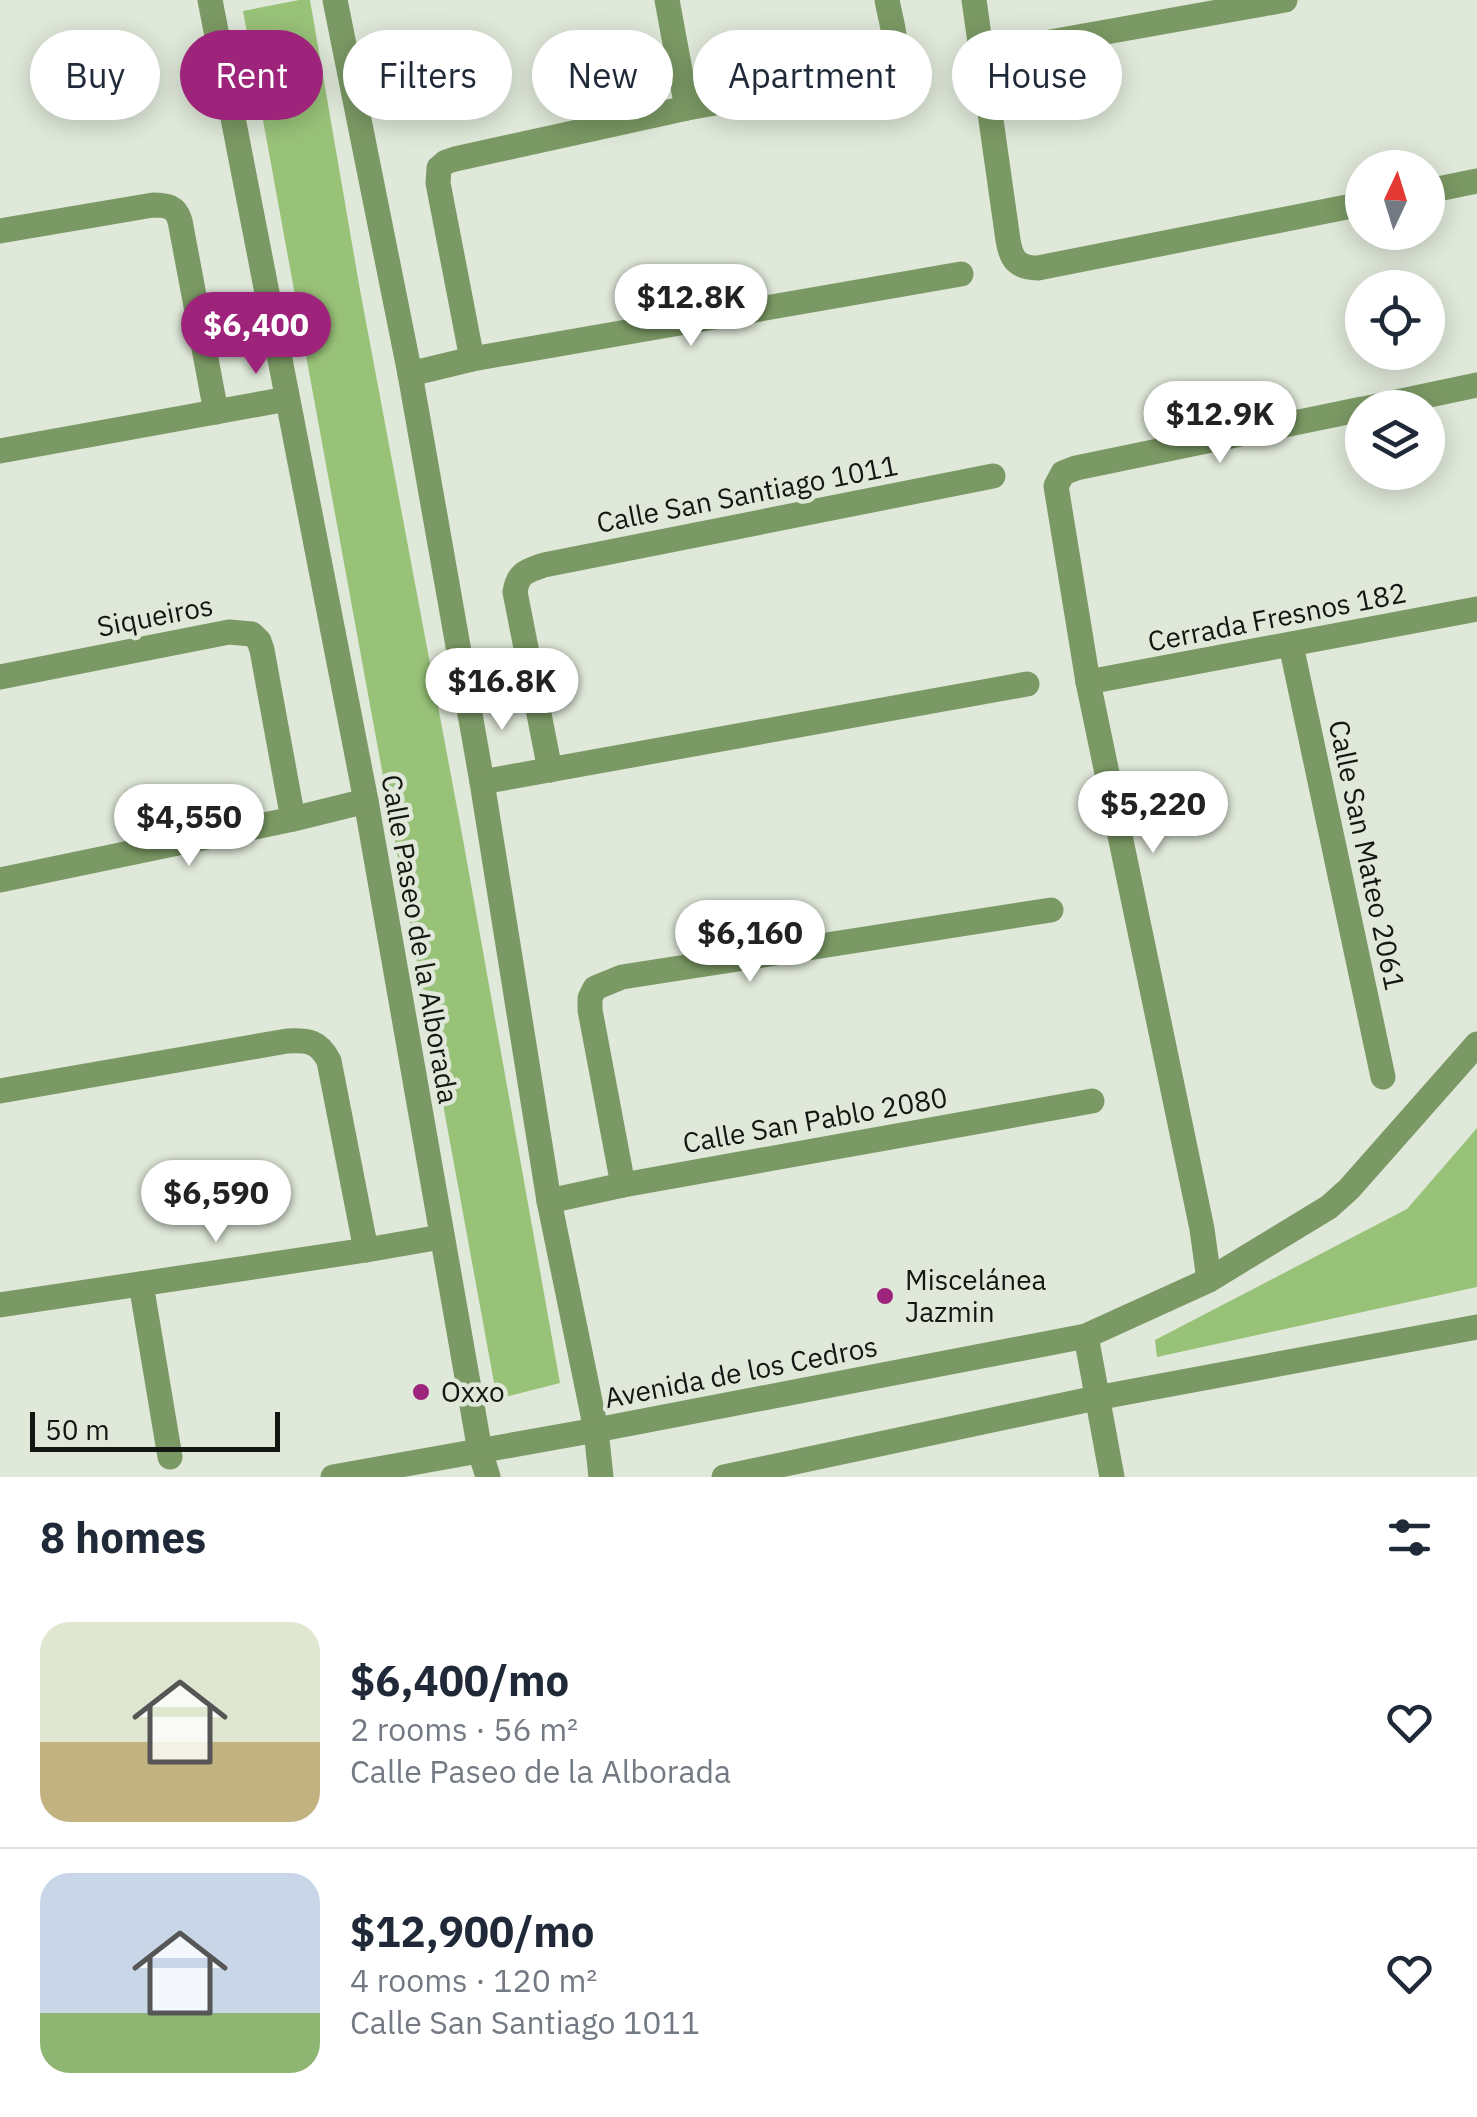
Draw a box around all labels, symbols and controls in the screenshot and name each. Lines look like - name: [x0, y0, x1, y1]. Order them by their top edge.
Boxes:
- chip: Buy: [30, 30, 160, 120]
- chip: Rent: [180, 30, 323, 120]
- chip: Filters: [343, 30, 512, 120]
- chip: New: [532, 30, 673, 120]
- chip: Apartment: [693, 30, 932, 120]
- chip: House: [952, 30, 1122, 120]
- north arrow: [1345, 150, 1445, 250]
- map controls: [1345, 150, 1445, 490]
- pin: $12.8K: [610, 264, 772, 349]
- button: locate: [1345, 270, 1445, 370]
- text: $12.8K: [636, 275, 746, 317]
- pin: $6,400: [175, 292, 337, 377]
- text: $6,400: [203, 303, 309, 345]
- pin: $12.9K: [1139, 381, 1301, 466]
- button: layers: [1345, 390, 1445, 490]
- text: $12.9K: [1165, 392, 1275, 434]
- street label: Calle San Santiago 1011: [593, 446, 901, 541]
- street label: Cerrada Fresnos 182: [1145, 573, 1409, 660]
- street label: Siqueiros: [94, 586, 216, 645]
- pin: $16.8K: [421, 648, 583, 733]
- text: $16.8K: [447, 659, 557, 701]
- street label: Calle San Mateo 2061: [1321, 716, 1414, 993]
- street label: Calle Paseo de la Alborada: [373, 771, 468, 1106]
- pin: $5,220: [1072, 771, 1234, 856]
- text: $5,220: [1100, 782, 1206, 824]
- pin: $4,550: [108, 784, 270, 869]
- text: $4,550: [136, 795, 242, 837]
- pin: $6,160: [669, 900, 831, 985]
- text: $6,160: [697, 911, 803, 953]
- street label: Calle San Pablo 2080: [680, 1078, 950, 1161]
- pin: $6,590: [135, 1160, 297, 1245]
- text: $6,590: [163, 1171, 269, 1213]
- place label: Miscelánea Jazmin: [905, 1261, 1047, 1330]
- marker: Miscelánea Jazmin: [874, 1285, 896, 1307]
- street label: Avenida de los Cedros: [601, 1327, 881, 1416]
- place label: Oxxo: [441, 1373, 505, 1410]
- marker: Oxxo: [410, 1381, 432, 1403]
- scale bar: [30, 1407, 280, 1452]
- text: 50 m: [45, 1411, 110, 1448]
- text: 8 homes: [40, 1510, 206, 1565]
- icon: filters: [1382, 1510, 1437, 1565]
- text: $6,400/mo: [350, 1653, 569, 1708]
- icon: home: [120, 1662, 240, 1782]
- icon: heart: [1382, 1695, 1437, 1750]
- text: 2 rooms · 56 m²: [350, 1708, 578, 1750]
- text: Calle Paseo de la Alborada: [350, 1750, 731, 1792]
- text: $12,900/mo: [350, 1904, 594, 1959]
- icon: home: [120, 1913, 240, 2033]
- icon: heart: [1382, 1946, 1437, 2001]
- text: 4 rooms · 120 m²: [350, 1959, 597, 2001]
- text: Calle San Santiago 1011: [350, 2001, 700, 2043]

